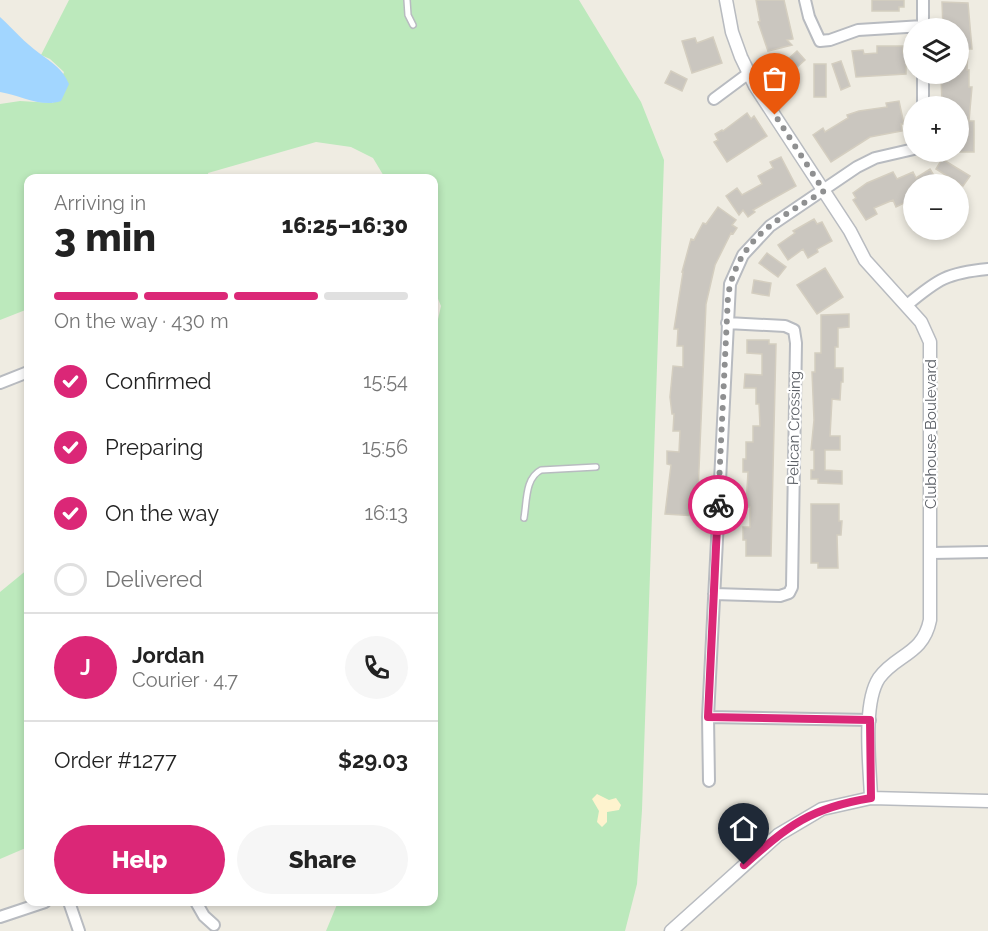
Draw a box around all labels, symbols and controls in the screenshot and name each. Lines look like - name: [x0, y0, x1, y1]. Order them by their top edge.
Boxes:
- map controls: [903, 18, 969, 240]
- button: layers: [903, 18, 969, 84]
- pin: [749, 53, 800, 115]
- icon: bag: [758, 62, 791, 95]
- button: +: [903, 96, 969, 162]
- button: −: [903, 174, 969, 240]
- text: Arriving in: [54, 191, 146, 215]
- text: 16:25–16:30: [282, 212, 408, 238]
- text: 3 min: [54, 214, 156, 260]
- text: On the way · 430 m: [54, 309, 229, 333]
- street label: Clubhouse Boulevard: [922, 359, 940, 509]
- icon: check: [54, 365, 87, 398]
- text: Confirmed: [105, 368, 212, 394]
- text: 15:54: [363, 369, 408, 393]
- street label: Pelican Crossing: [784, 371, 804, 485]
- icon: check: [54, 431, 87, 464]
- text: Preparing: [105, 434, 203, 460]
- text: 15:56: [362, 435, 408, 459]
- courier: [688, 475, 748, 535]
- icon: bike: [702, 489, 735, 522]
- icon: check: [54, 497, 87, 530]
- text: On the way: [105, 500, 219, 526]
- text: 16:13: [364, 501, 408, 525]
- text: Delivered: [105, 566, 203, 592]
- button: phone: [345, 636, 408, 699]
- text: Jordan: [132, 642, 204, 668]
- text: J: [80, 654, 91, 680]
- text: Courier · 4.7: [132, 668, 238, 692]
- text: Order #1277: [54, 747, 177, 773]
- text: $29.03: [338, 747, 408, 773]
- pin: [718, 803, 769, 865]
- icon: home: [727, 812, 760, 845]
- button: Help: [54, 825, 225, 894]
- button: Share: [237, 825, 408, 894]

